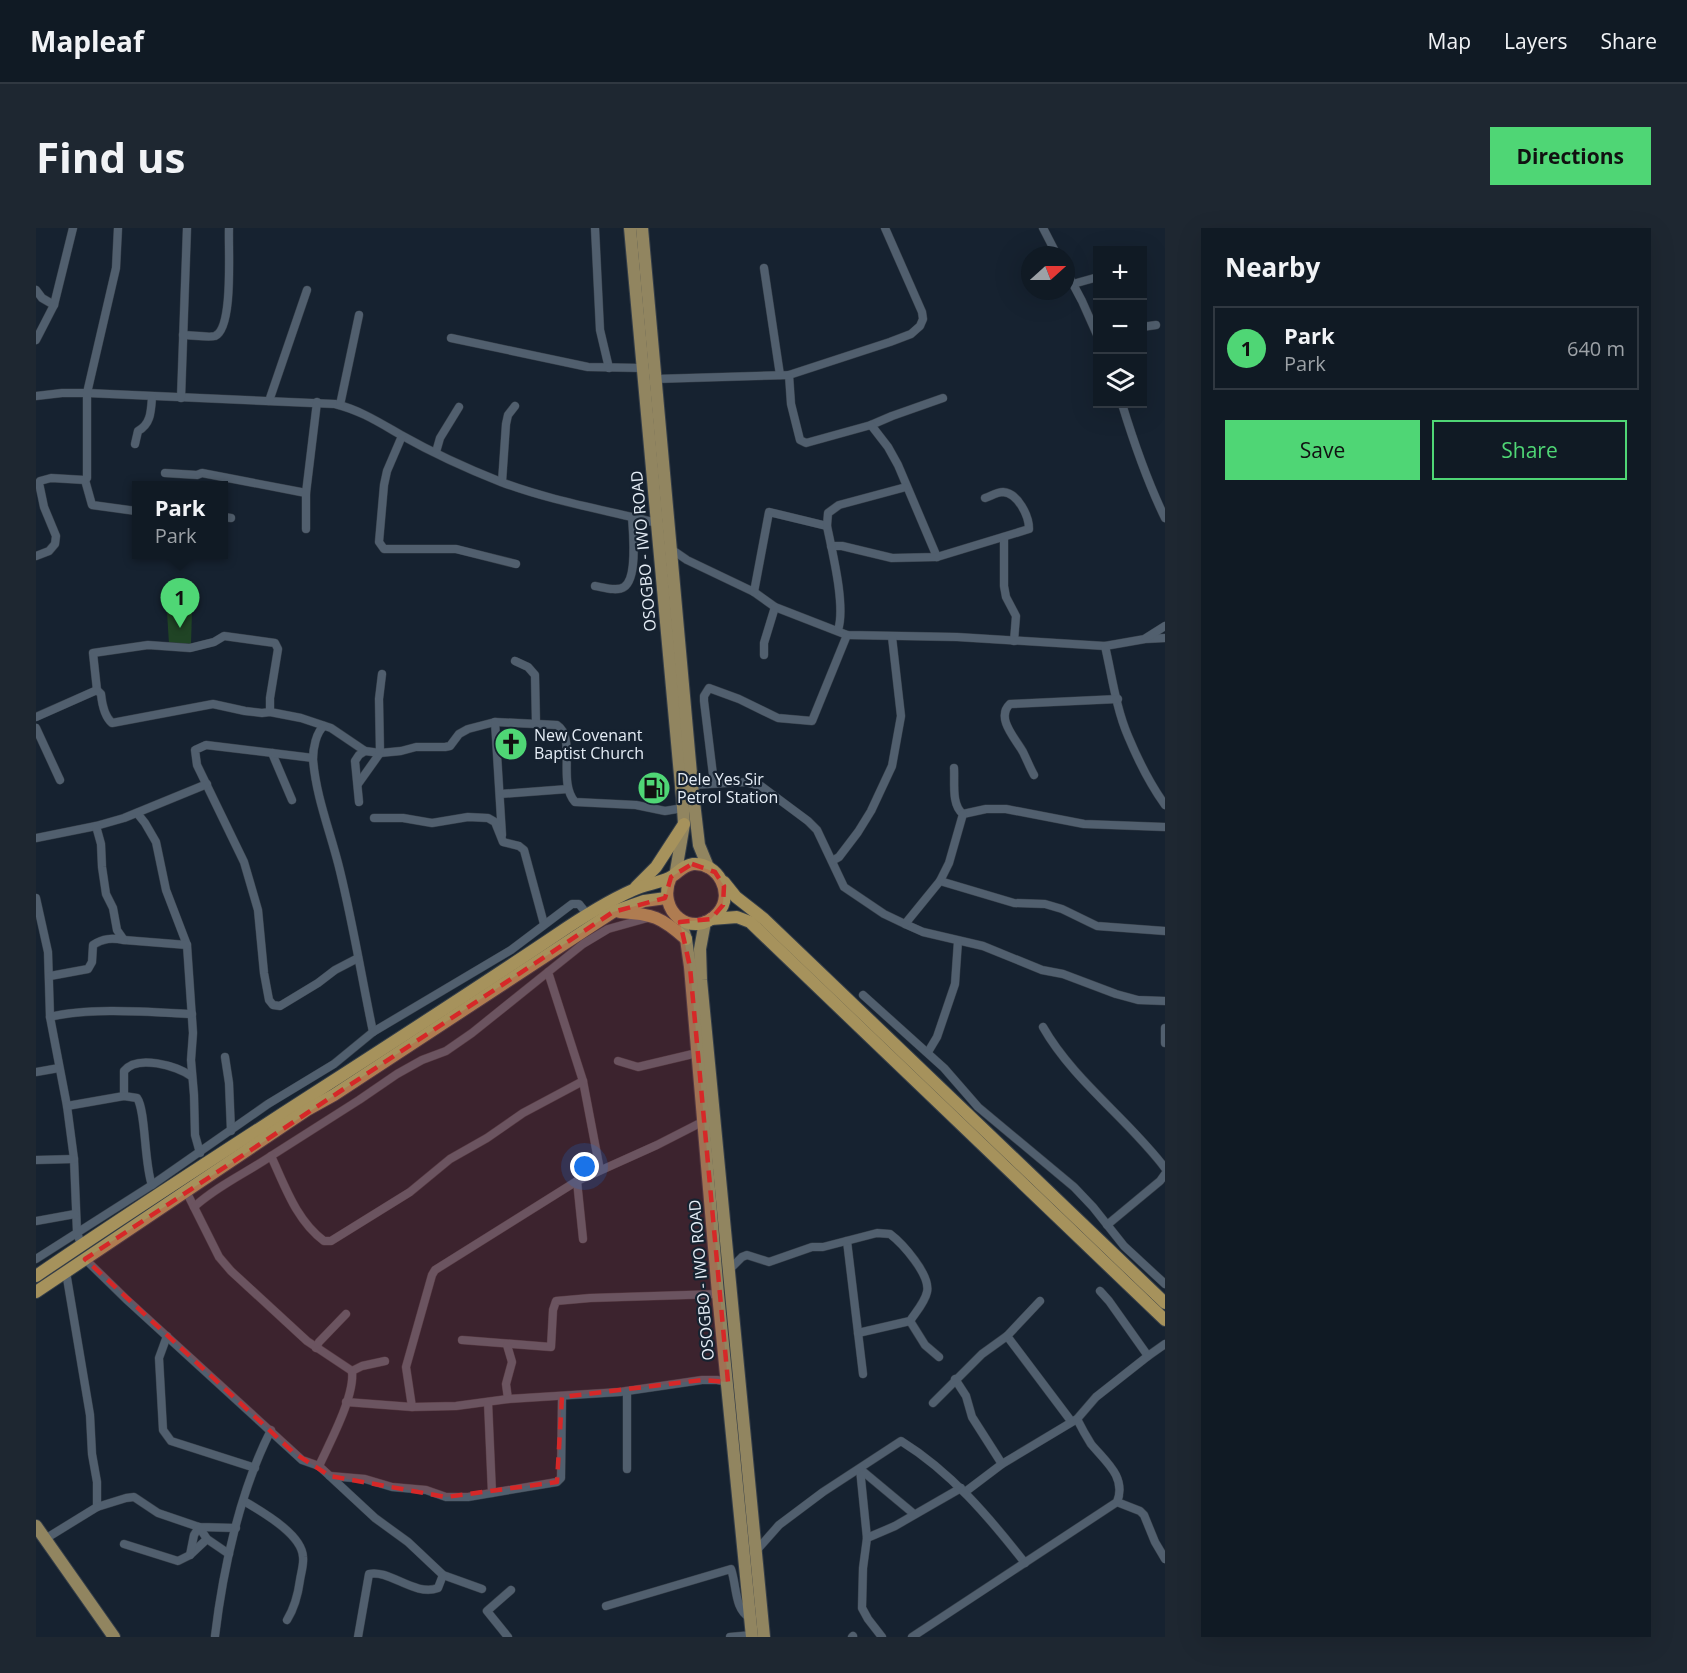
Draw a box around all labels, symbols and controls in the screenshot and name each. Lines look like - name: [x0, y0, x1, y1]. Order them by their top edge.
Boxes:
- text: Mapleaf: [30, 22, 144, 60]
- text: Map: [1428, 27, 1471, 55]
- text: Layers: [1504, 27, 1568, 55]
- text: Share: [1601, 27, 1657, 55]
- button: Directions: [1490, 127, 1651, 185]
- text: Find us: [36, 128, 185, 185]
- north arrow: [1021, 246, 1075, 300]
- map controls: [1093, 246, 1147, 408]
- button: +: [1093, 246, 1147, 300]
- text: Nearby: [1225, 249, 1320, 285]
- button: −: [1093, 300, 1147, 354]
- text: Park: [1284, 320, 1335, 350]
- text: 1: [1241, 335, 1252, 362]
- text: 640 m: [1567, 335, 1625, 362]
- text: Park: [1284, 350, 1326, 377]
- button: layers: [1093, 354, 1147, 408]
- button: Save: [1225, 420, 1420, 480]
- button: Share: [1432, 420, 1627, 480]
- street label: OSOGBO - IWO ROAD: [625, 470, 661, 632]
- popup: [132, 481, 228, 559]
- text: Park: [155, 492, 205, 522]
- text: Park: [155, 522, 196, 549]
- pin: 1: [160, 578, 200, 628]
- place label: New Covenant Baptist Church: [534, 724, 644, 764]
- church icon: New Covenant Baptist Church: [493, 726, 529, 762]
- place label: Dele Yes Sir Petrol Station: [677, 768, 778, 808]
- fuel station icon: Dele Yes Sir Petrol Station: [636, 770, 672, 806]
- your location: [570, 1152, 599, 1181]
- street label: OSOGBO - IWO ROAD: [683, 1199, 719, 1361]

